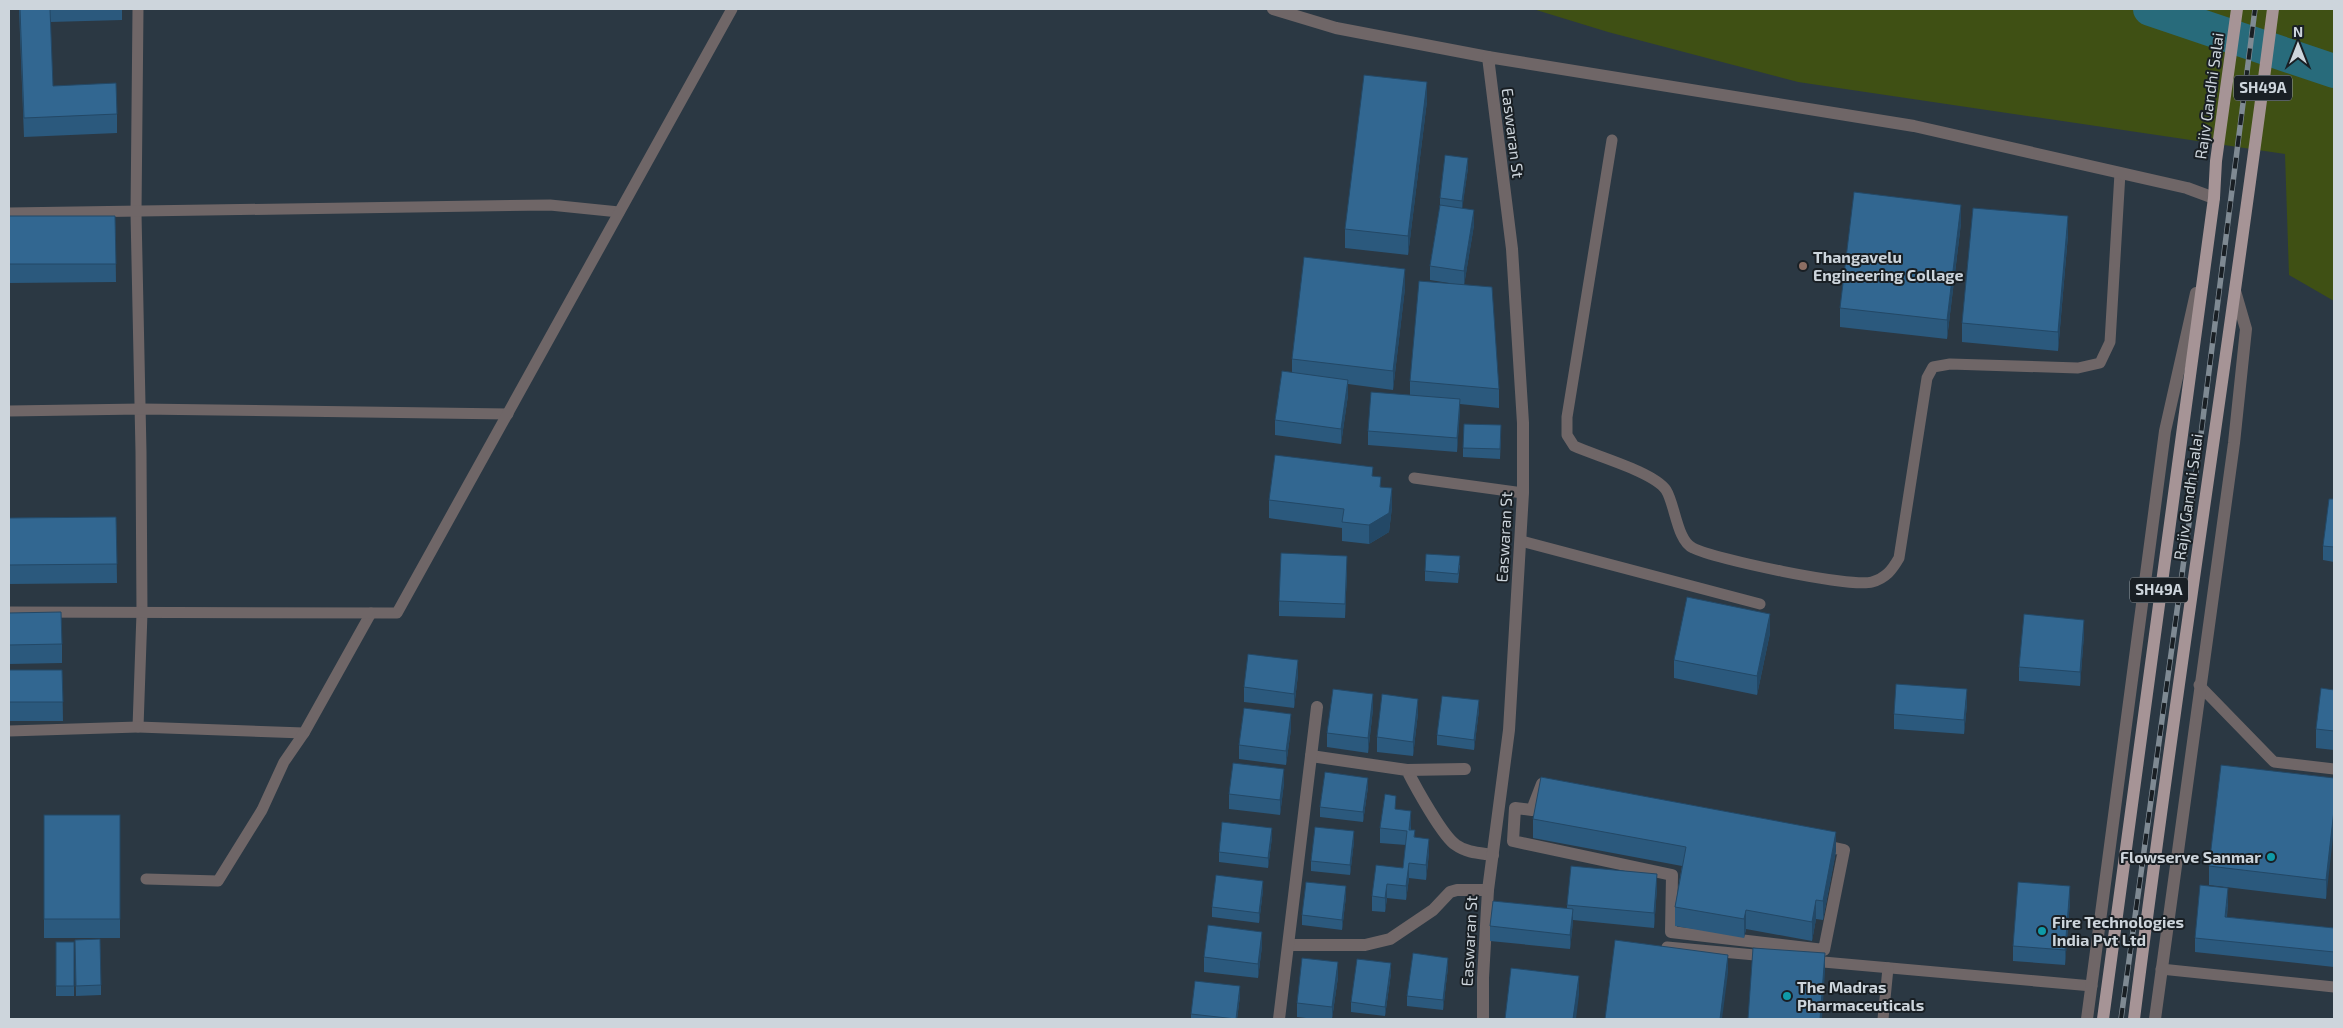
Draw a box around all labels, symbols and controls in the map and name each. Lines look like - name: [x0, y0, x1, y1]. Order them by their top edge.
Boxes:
- north arrow: [2273, 20, 2323, 70]
- text: N: [2293, 23, 2303, 40]
- street label: Rajiv Gandhi Salai: [2190, 31, 2228, 161]
- road number: SH49A: [2234, 76, 2292, 100]
- street label: Easwaran St: [1499, 87, 1528, 179]
- place label: Thangavelu Engineering Collage: [1813, 247, 1964, 284]
- marker: Thangavelu Engineering Collage: [1797, 260, 1809, 272]
- street label: Rajiv Gandhi Salai: [2169, 432, 2207, 562]
- street label: Easwaran St: [1492, 491, 1515, 583]
- road number: SH49A: [2130, 578, 2188, 602]
- place label: Flowserve Sanmar: [2120, 847, 2261, 866]
- marker: Flowserve Sanmar: [2265, 851, 2277, 863]
- street label: Easwaran St: [1457, 895, 1480, 987]
- place label: Fire Technologies India Pvt Ltd: [2052, 912, 2184, 949]
- marker: Fire Technologies India Pvt Ltd: [2036, 925, 2048, 937]
- place label: The Madras Pharmaceuticals: [1797, 977, 1924, 1014]
- marker: The Madras Pharmaceuticals: [1781, 990, 1793, 1002]

